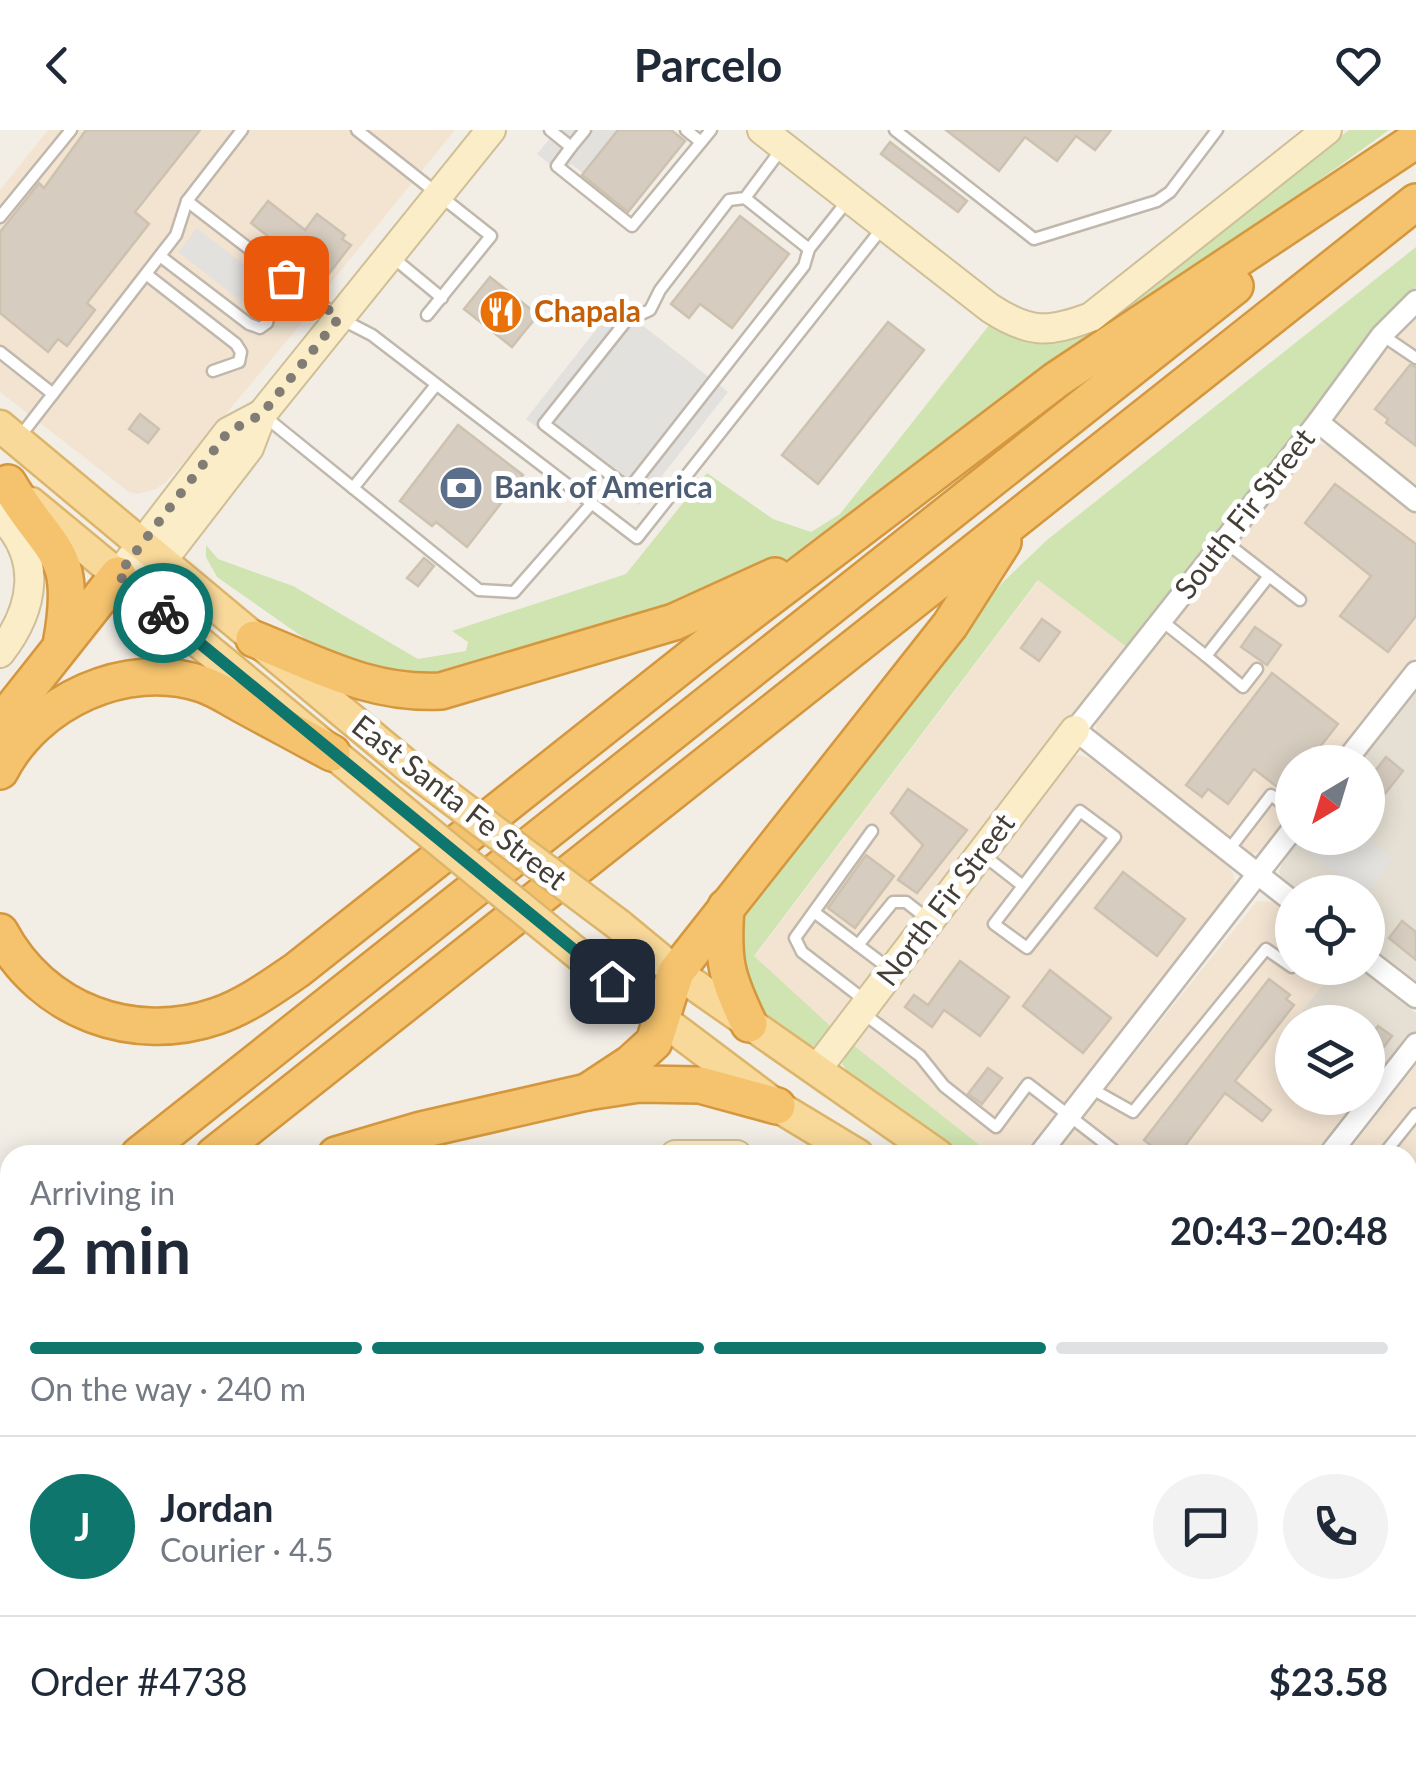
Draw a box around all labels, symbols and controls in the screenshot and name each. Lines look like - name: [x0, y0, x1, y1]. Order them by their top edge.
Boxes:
- icon: back: [30, 38, 85, 93]
- text: Parcelo: [634, 38, 782, 92]
- icon: heart: [1331, 38, 1386, 93]
- pin: [244, 236, 329, 321]
- icon: bag: [259, 251, 314, 306]
- restaurant icon: Chapala: [478, 289, 524, 335]
- place label: Chapala: [534, 292, 641, 328]
- street label: South Fir Street: [1166, 420, 1321, 605]
- bank icon: Bank of America: [438, 465, 484, 511]
- place label: Bank of America: [494, 468, 713, 504]
- courier: [113, 563, 213, 663]
- icon: bike: [136, 586, 191, 641]
- street label: East Santa Fe Street: [346, 706, 575, 897]
- north arrow: [1275, 745, 1385, 855]
- map controls: [1275, 745, 1385, 1115]
- street label: North Fir Street: [868, 805, 1021, 992]
- button: locate: [1275, 875, 1385, 985]
- pin: [570, 939, 655, 1024]
- icon: home: [585, 954, 640, 1009]
- button: layers: [1275, 1005, 1385, 1115]
- text: Arriving in: [30, 1173, 175, 1212]
- text: 20:43–20:48: [1170, 1207, 1388, 1253]
- text: 2 min: [30, 1210, 191, 1288]
- text: On the way · 240 m: [30, 1369, 306, 1408]
- button: chat: [1153, 1474, 1258, 1579]
- button: phone: [1283, 1474, 1388, 1579]
- text: Jordan: [160, 1484, 273, 1530]
- text: J: [74, 1503, 91, 1549]
- text: Courier · 4.5: [160, 1530, 334, 1569]
- text: Order #4738: [30, 1658, 247, 1704]
- text: $23.58: [1269, 1658, 1388, 1704]

